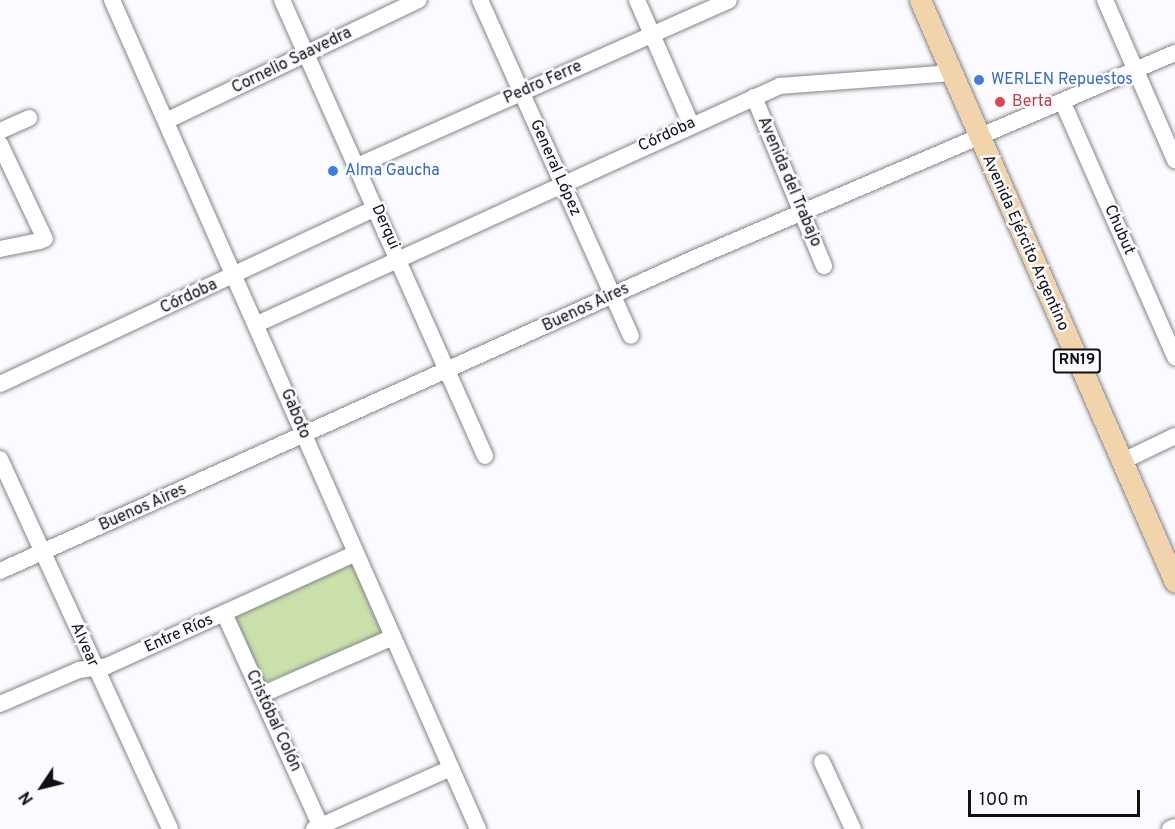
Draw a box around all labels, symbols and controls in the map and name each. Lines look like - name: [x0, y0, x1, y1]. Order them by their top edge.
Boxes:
- street label: Cornelio Saavedra: [229, 24, 355, 98]
- street label: Pedro Ferre: [501, 57, 585, 109]
- place label: WERLEN Repuestos: [991, 70, 1133, 90]
- marker: WERLEN Repuestos: [972, 73, 986, 87]
- place label: Berta: [1012, 92, 1052, 112]
- marker: Berta: [993, 95, 1007, 109]
- street label: Córdoba: [635, 113, 699, 157]
- street label: Avenida del Trabajo: [753, 114, 825, 250]
- street label: General López: [525, 117, 585, 219]
- street label: Avenida Ejército Argentino: [977, 152, 1073, 334]
- place label: Alma Gaucha: [345, 161, 440, 181]
- marker: Alma Gaucha: [326, 164, 340, 178]
- street label: Derqui: [367, 201, 403, 253]
- street label: Chubut: [1100, 202, 1138, 258]
- street label: Córdoba: [157, 275, 221, 319]
- street label: Buenos Aires: [539, 279, 633, 337]
- road number: RN19: [1052, 349, 1102, 373]
- street label: Gaboto: [276, 386, 314, 442]
- street label: Buenos Aires: [96, 480, 190, 536]
- street label: Entre Ríos: [142, 610, 216, 658]
- street label: Alvear: [66, 620, 102, 670]
- street label: Cristóbal Colón: [241, 667, 305, 775]
- north arrow: [12, 757, 72, 817]
- scale bar: [971, 778, 1144, 816]
- text: N: [16, 787, 39, 808]
- text: 100 m: [979, 789, 1028, 812]

